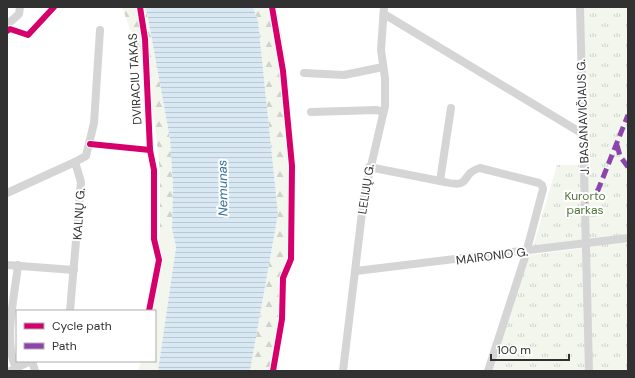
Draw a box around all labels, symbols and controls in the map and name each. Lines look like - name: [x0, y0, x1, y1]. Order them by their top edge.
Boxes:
- street label: DVIRACIU TAKAS: [125, 33, 145, 125]
- street label: J. BASANAVIČIAUS G.: [573, 59, 593, 175]
- water label: Nemunas: [214, 160, 231, 216]
- street label: LELIJŲ G.: [354, 163, 378, 215]
- street label: KALNŲ G.: [69, 187, 89, 241]
- park label: Kurorto parkas: [564, 188, 606, 218]
- street label: MAIRONIO G.: [455, 244, 529, 268]
- legend: [16, 310, 156, 362]
- text: Cycle path: [52, 318, 112, 334]
- scale bar: [491, 336, 569, 362]
- text: Path: [52, 338, 77, 354]
- text: 100 m: [497, 342, 531, 358]

